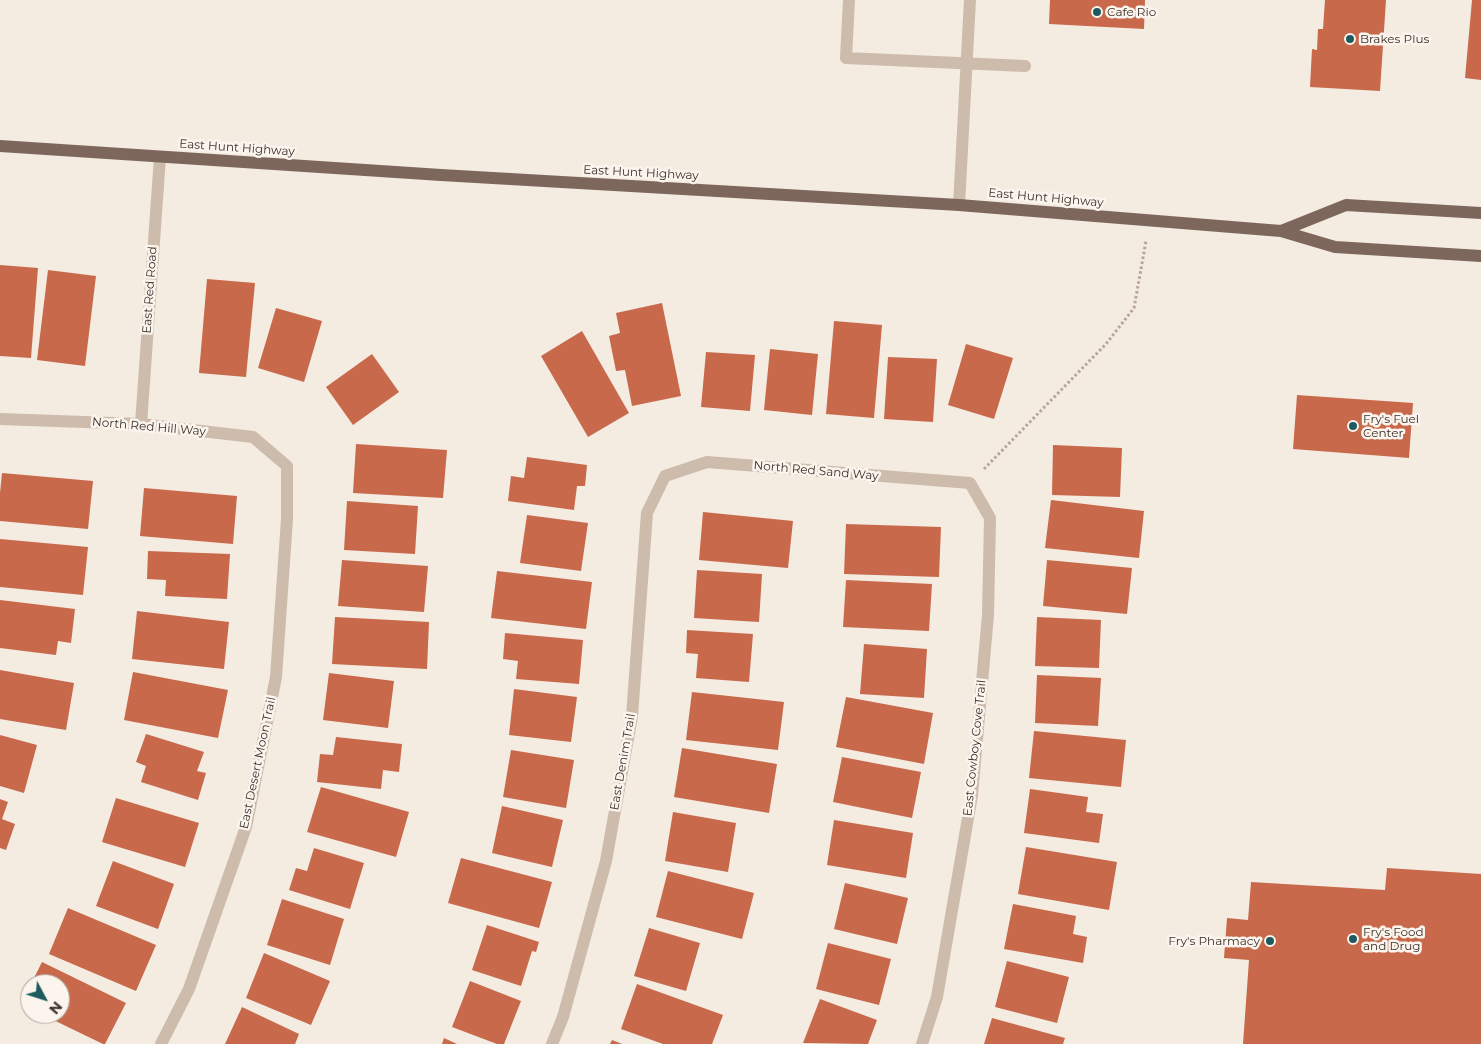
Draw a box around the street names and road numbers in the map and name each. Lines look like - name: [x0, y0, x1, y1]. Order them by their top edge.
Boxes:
- street label: East Hunt Highway: [179, 137, 295, 159]
- street label: East Hunt Highway: [583, 163, 699, 183]
- street label: East Hunt Highway: [988, 186, 1104, 210]
- street label: East Red Road: [140, 246, 160, 334]
- street label: North Red Hill Way: [91, 415, 207, 439]
- street label: North Red Sand Way: [753, 458, 879, 484]
- street label: East Cowboy Cove Trail: [961, 679, 989, 817]
- street label: East Desert Moon Trail: [237, 696, 279, 830]
- street label: East Denim Trail: [607, 713, 639, 811]

